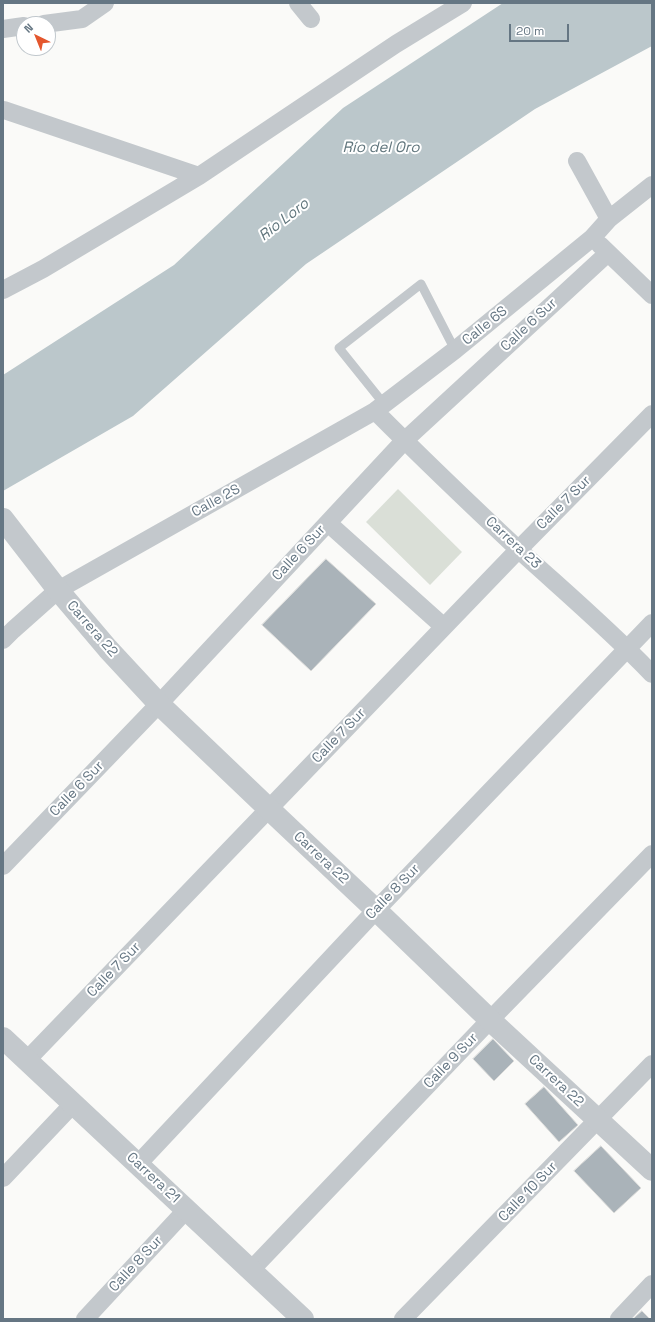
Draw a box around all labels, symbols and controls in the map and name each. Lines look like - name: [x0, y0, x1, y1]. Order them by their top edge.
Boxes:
- north arrow: [16, 16, 56, 56]
- scale bar: [511, 16, 571, 42]
- text: N: [21, 20, 36, 36]
- text: 20 m: [516, 23, 544, 39]
- water label: Río del Oro: [342, 139, 420, 157]
- water label: Río Loro: [255, 195, 313, 245]
- street label: Calle 6 Sur: [498, 295, 560, 355]
- street label: Calle 6S: [459, 303, 511, 349]
- street label: Calle 7 Sur: [533, 472, 595, 534]
- street label: Calle 2S: [189, 481, 243, 521]
- street label: Carrera 23: [482, 513, 544, 573]
- street label: Calle 6 Sur: [269, 522, 329, 584]
- street label: Carrera 22: [63, 597, 121, 661]
- street label: Calle 7 Sur: [309, 705, 369, 767]
- street label: Calle 6 Sur: [47, 758, 107, 820]
- street label: Carrera 22: [290, 828, 352, 888]
- street label: Calle 8 Sur: [362, 861, 424, 923]
- street label: Calle 7 Sur: [84, 939, 144, 1001]
- street label: Calle 9 Sur: [421, 1030, 481, 1092]
- street label: Carrera 22: [525, 1051, 587, 1111]
- street label: Carrera 21: [123, 1149, 183, 1207]
- street label: Calle 10 Sur: [495, 1159, 561, 1225]
- street label: Calle 8 Sur: [106, 1232, 166, 1296]

